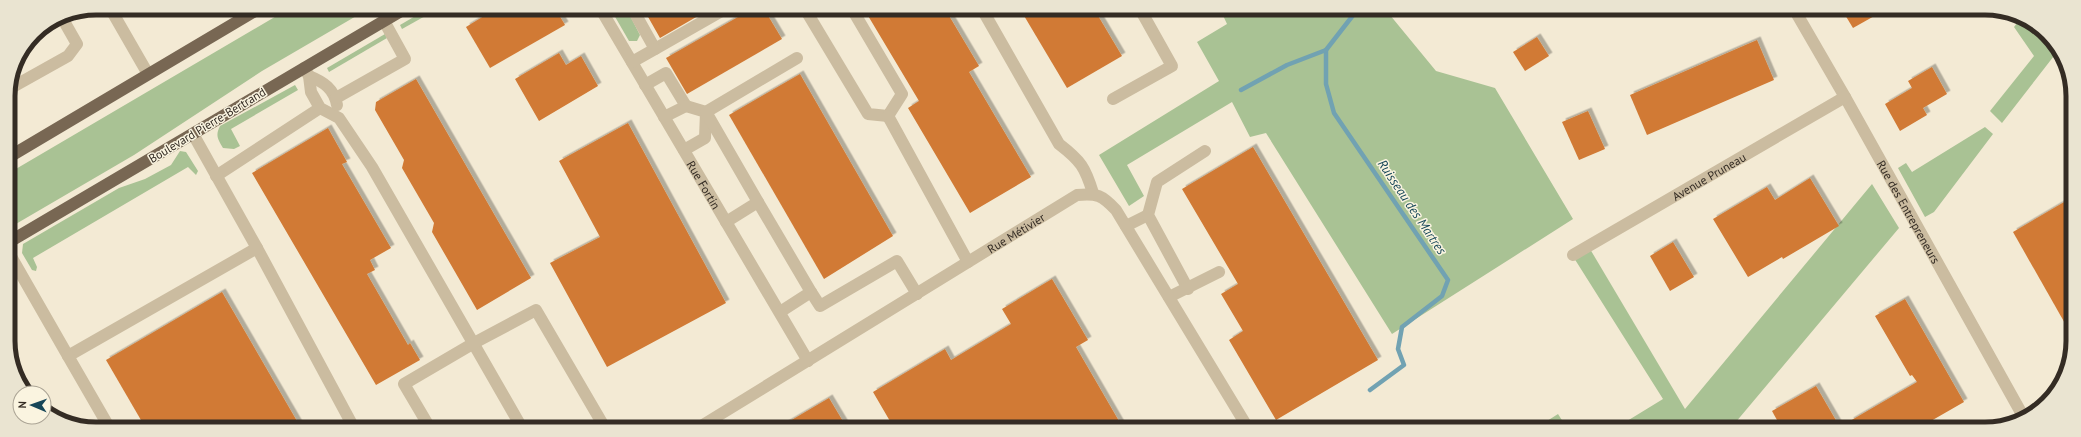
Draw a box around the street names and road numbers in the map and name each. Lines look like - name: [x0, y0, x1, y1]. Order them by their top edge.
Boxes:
- street label: Boulevard Pierre-Bertrand: [146, 84, 268, 166]
- street label: Avenue Pruneau: [1669, 149, 1748, 203]
- street label: Rue des Entrepreneurs: [1874, 157, 1944, 266]
- street label: Rue Fortin: [684, 158, 724, 212]
- street label: Rue Métivier: [984, 209, 1047, 256]

